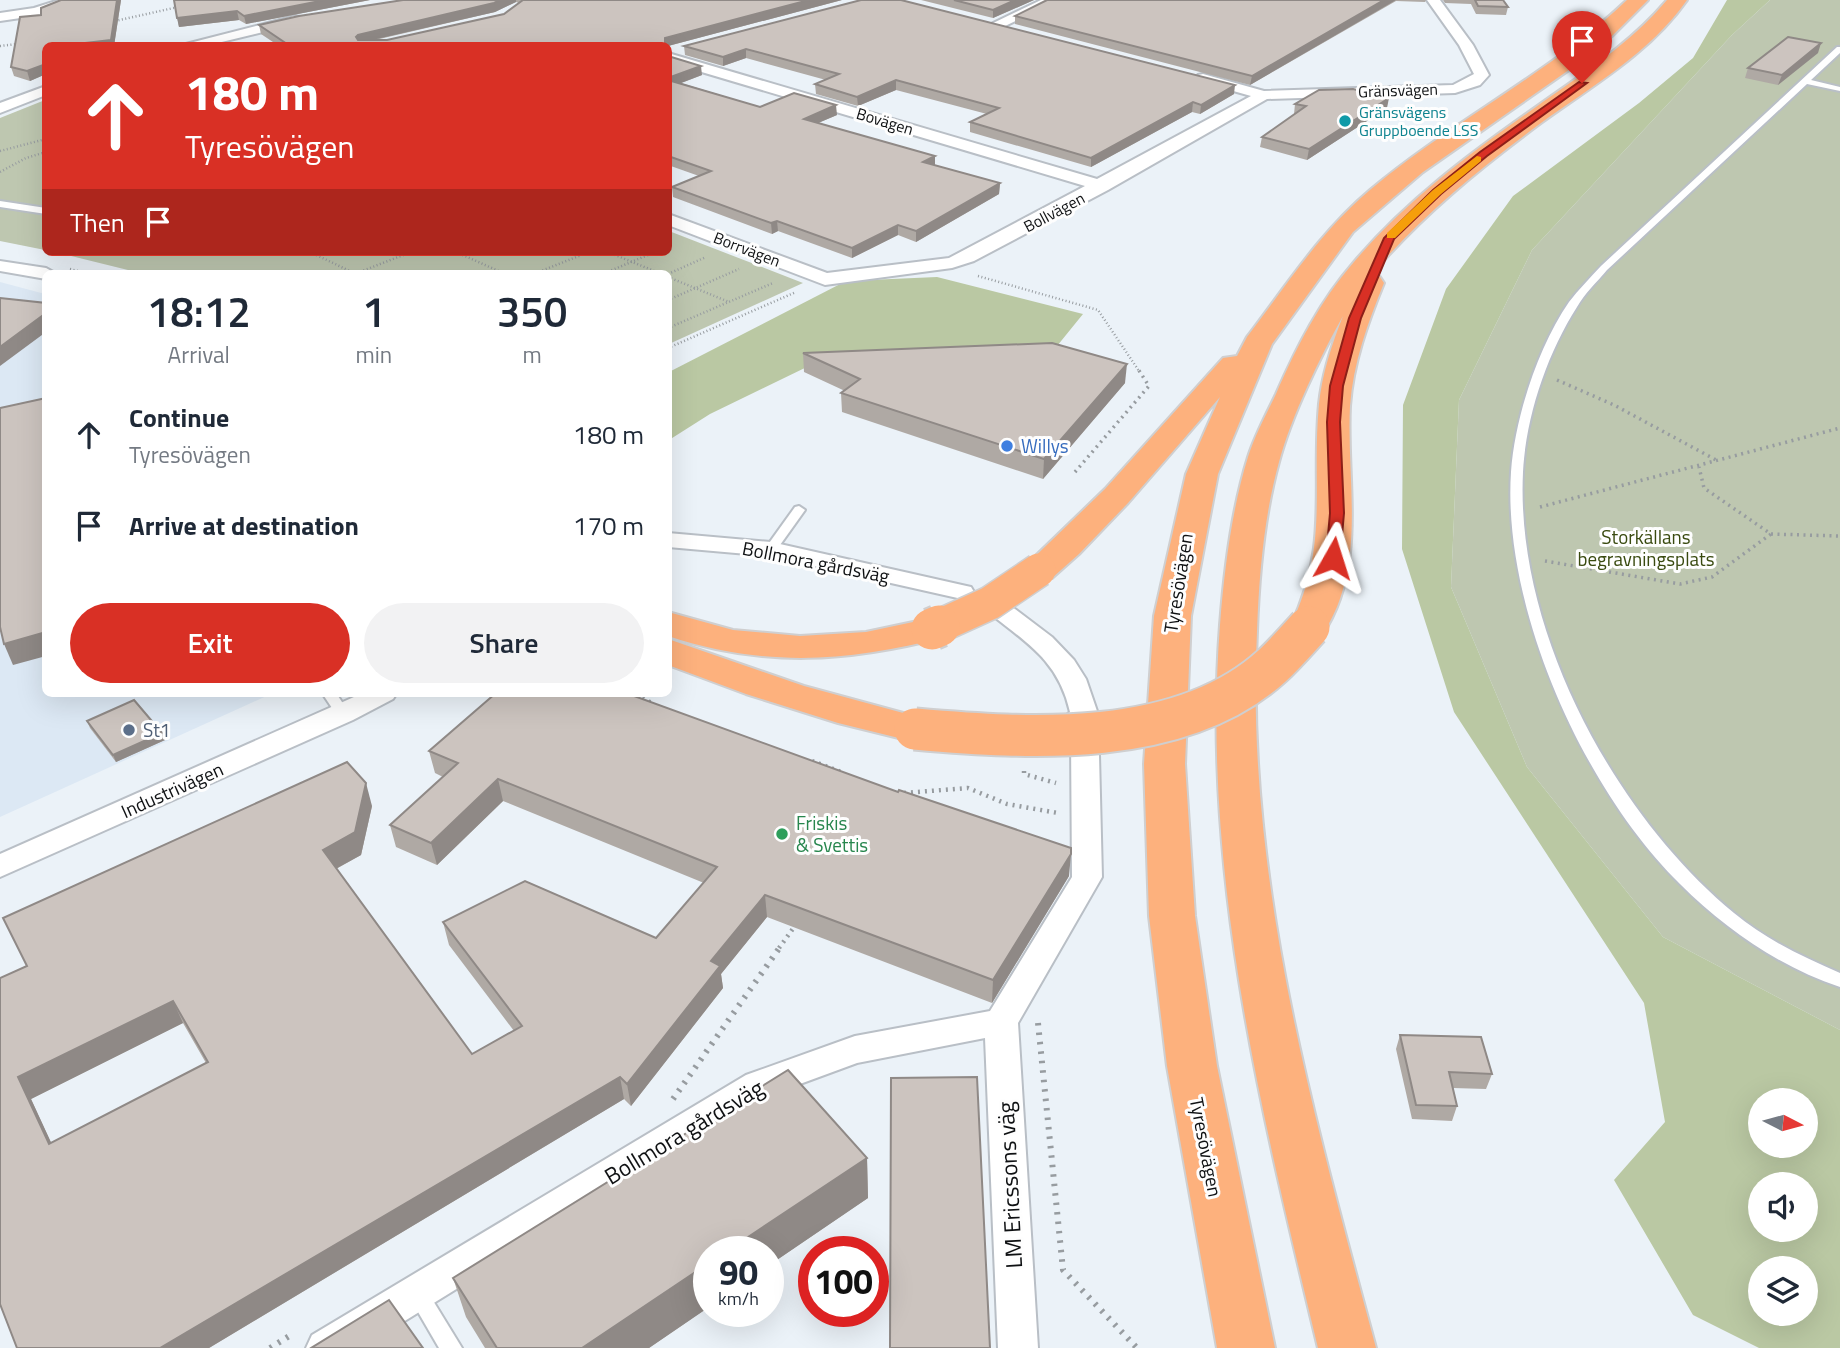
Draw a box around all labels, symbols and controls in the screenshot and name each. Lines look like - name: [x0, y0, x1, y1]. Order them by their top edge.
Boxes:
- pin: [1552, 11, 1612, 83]
- icon: arrive: [1563, 22, 1601, 60]
- text: 180 m: [185, 54, 319, 129]
- icon: ahead: [70, 70, 161, 161]
- street label: Gränsvägen: [1358, 77, 1438, 103]
- place label: Gränsvägens Gruppboende LSS: [1359, 100, 1478, 142]
- street label: Bovägen: [853, 101, 917, 141]
- marker: Gränsvägens Gruppboende LSS: [1337, 113, 1353, 129]
- text: Tyresövägen: [185, 122, 354, 170]
- street label: Bollvägen: [1019, 186, 1089, 238]
- text: Then: [70, 203, 125, 242]
- icon: arrive: [139, 203, 177, 241]
- street label: Borrvägen: [710, 225, 784, 273]
- text: 18:12: [147, 279, 251, 343]
- text: 1: [362, 279, 386, 343]
- text: 350: [497, 279, 567, 343]
- text: Arrival: [168, 337, 230, 372]
- text: min: [355, 337, 392, 372]
- text: m: [522, 337, 542, 372]
- text: Continue: [129, 398, 229, 437]
- text: 180 m: [573, 415, 644, 454]
- icon: ahead: [70, 416, 108, 454]
- place label: Willys: [1021, 431, 1069, 460]
- text: Tyresövägen: [129, 437, 251, 472]
- marker: Willys: [999, 438, 1015, 454]
- text: Arrive at destination: [129, 506, 359, 545]
- text: 170 m: [573, 506, 644, 545]
- icon: arrive: [70, 507, 108, 545]
- position arrow: [1296, 521, 1370, 595]
- park label: Storkällans begravningsplats: [1577, 522, 1715, 573]
- street label: Tyresövägen: [1155, 531, 1200, 635]
- street label: Bollmora gårdsväg: [740, 533, 892, 590]
- button: Exit: [70, 603, 350, 683]
- button: Share: [364, 603, 644, 683]
- place label: St1: [143, 715, 170, 744]
- marker: St1: [121, 722, 137, 738]
- street label: Industrivägen: [116, 754, 228, 825]
- place label: Friskis & Svettis: [796, 808, 868, 859]
- marker: Friskis & Svettis: [774, 826, 790, 842]
- street label: Bollmora gårdsväg: [597, 1070, 770, 1193]
- north arrow: [1748, 1088, 1818, 1158]
- map controls: [1748, 1088, 1818, 1326]
- street label: Tyresövägen: [1183, 1095, 1230, 1199]
- street label: LM Ericssons väg: [988, 1101, 1031, 1269]
- button: sound: [1748, 1172, 1818, 1242]
- speed limit sign: 100: [798, 1236, 889, 1327]
- text: 90: [719, 1245, 758, 1299]
- button: layers: [1748, 1256, 1818, 1326]
- text: km/h: [718, 1285, 759, 1312]

